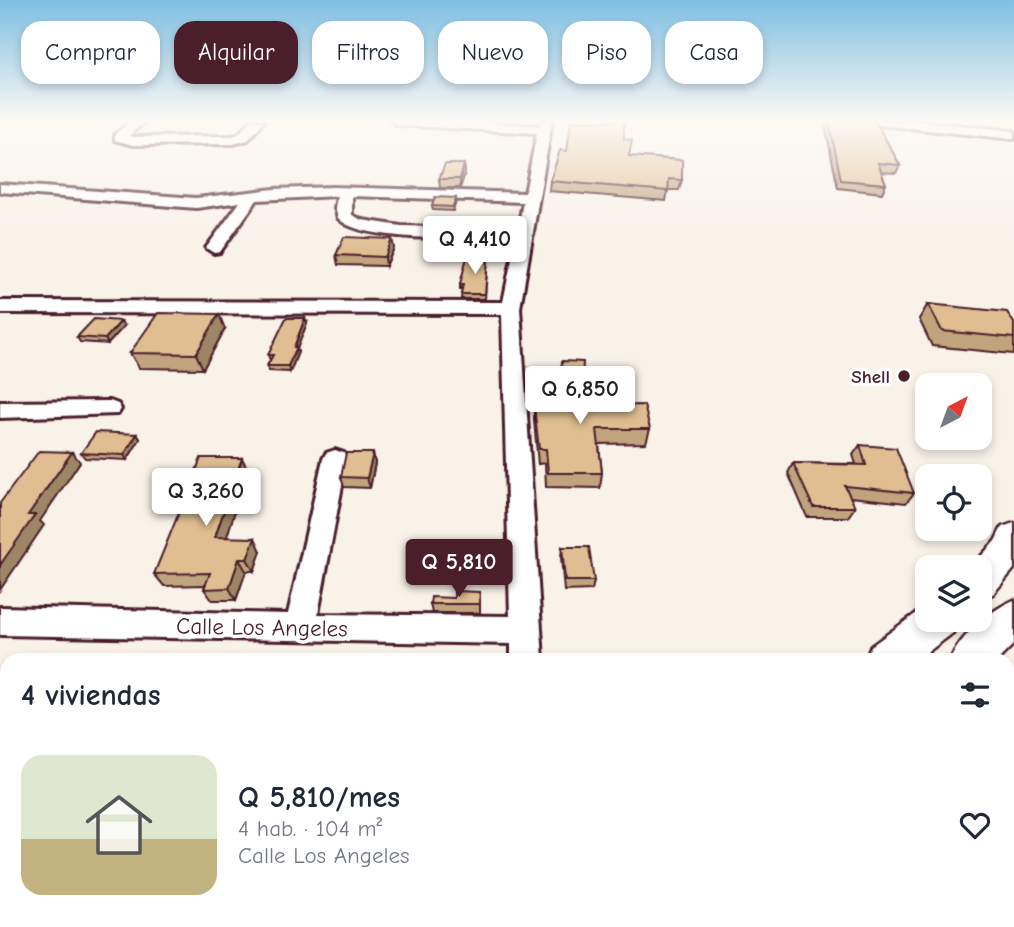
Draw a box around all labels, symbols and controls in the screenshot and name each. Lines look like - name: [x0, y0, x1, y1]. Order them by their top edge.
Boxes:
- chip: Comprar: [21, 21, 160, 84]
- chip: Alquilar: [174, 21, 298, 84]
- chip: Filtros: [312, 21, 424, 84]
- chip: Nuevo: [438, 21, 548, 84]
- chip: Piso: [562, 21, 651, 84]
- chip: Casa: [665, 21, 763, 84]
- pin: Q 4,410: [410, 216, 540, 276]
- text: Q 4,410: [439, 225, 511, 252]
- pin: Q 6,850: [515, 366, 645, 426]
- place label: Shell: [851, 366, 890, 388]
- marker: Shell: [896, 368, 912, 384]
- north arrow: [915, 373, 992, 450]
- map controls: [915, 373, 992, 632]
- text: Q 6,850: [541, 375, 619, 402]
- button: locate: [915, 464, 992, 541]
- pin: Q 3,260: [141, 468, 271, 528]
- text: Q 3,260: [168, 477, 244, 504]
- pin: Q 5,810: [394, 540, 524, 599]
- text: Q 5,810: [422, 548, 496, 575]
- button: layers: [915, 555, 992, 632]
- street label: Calle Los Angeles: [176, 613, 348, 642]
- icon: filters: [956, 676, 994, 714]
- text: 4 viviendas: [21, 678, 161, 713]
- text: Q 5,810/mes: [238, 780, 400, 815]
- icon: home: [77, 783, 161, 867]
- icon: heart: [956, 806, 994, 844]
- text: 4 hab. · 104 m²: [238, 815, 382, 842]
- text: Calle Los Angeles: [238, 842, 410, 869]

